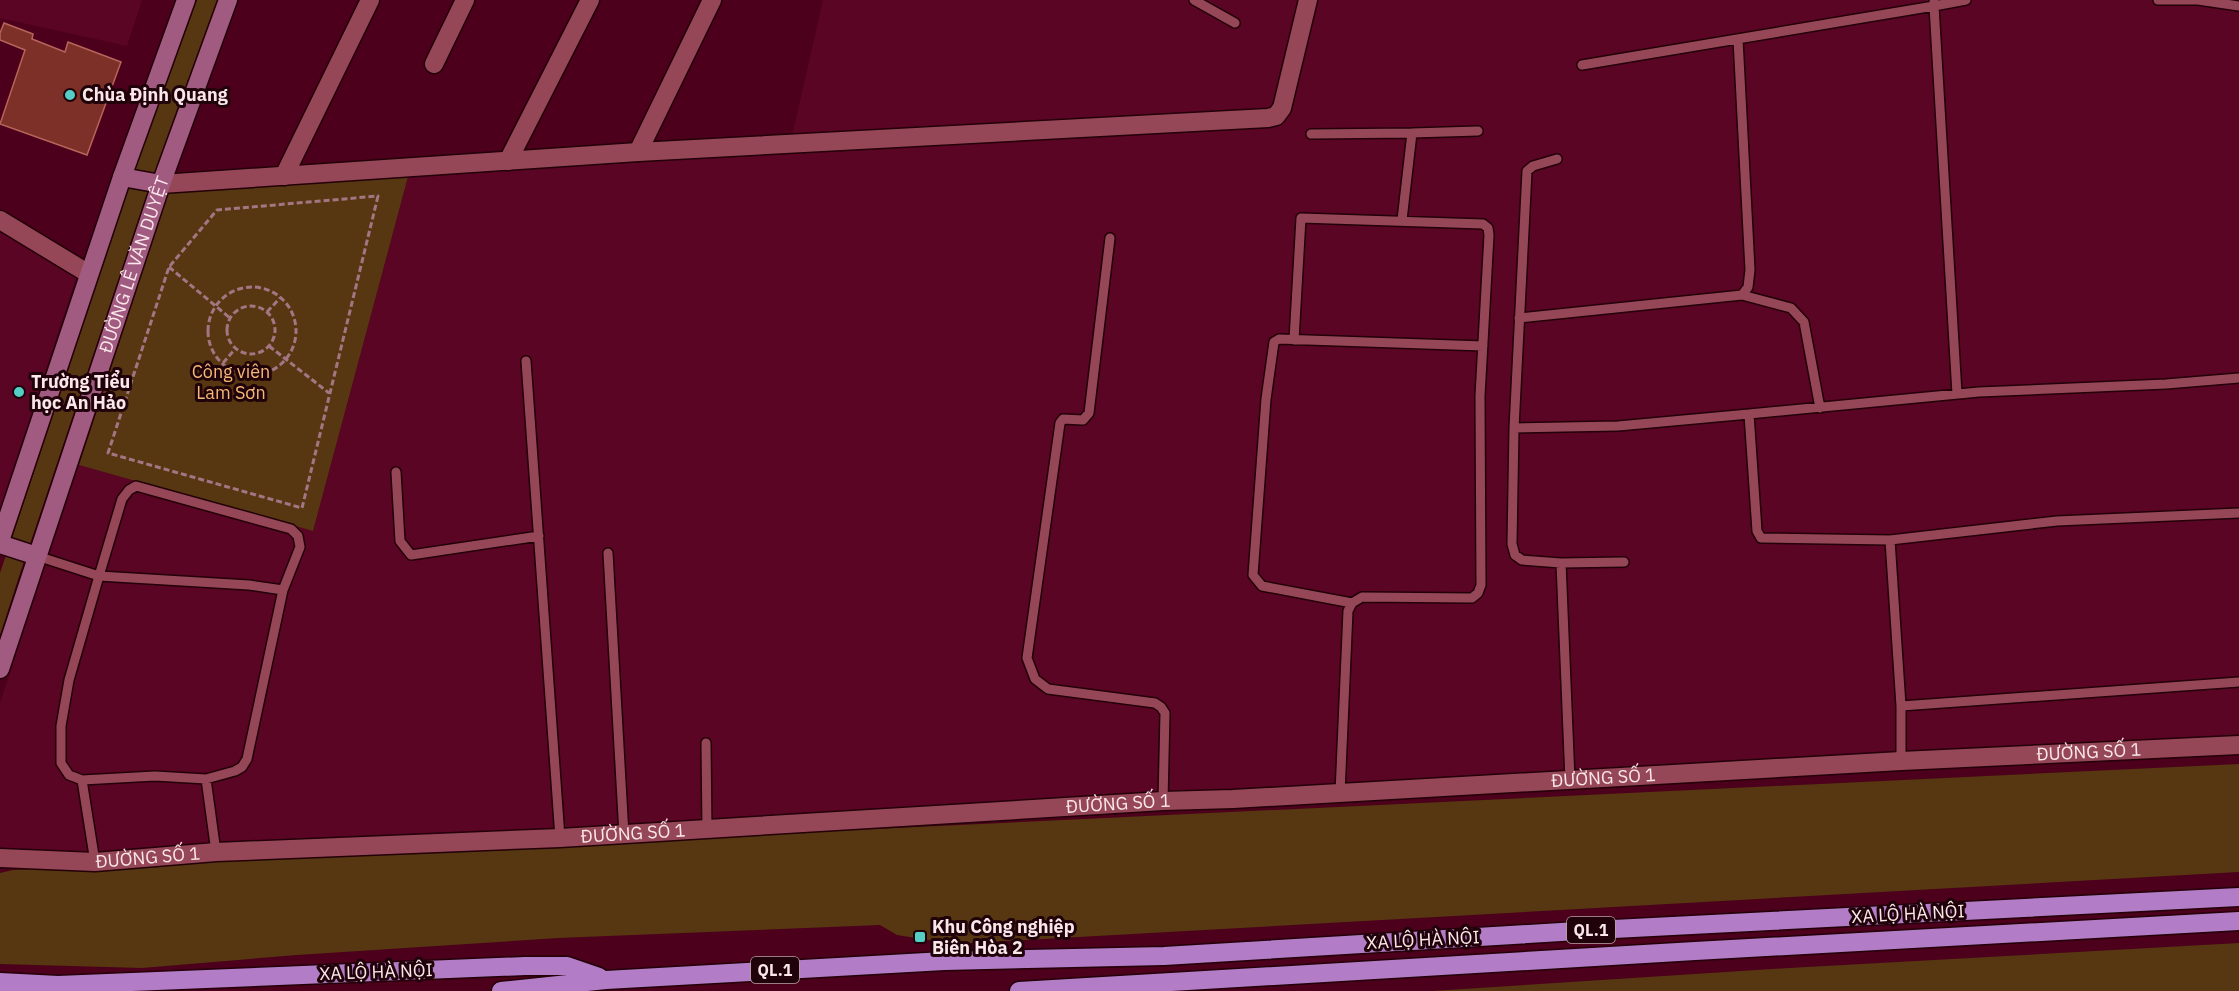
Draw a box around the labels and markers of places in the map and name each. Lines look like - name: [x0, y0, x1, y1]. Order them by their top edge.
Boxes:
- place label: Chùa Định Quang: [82, 83, 228, 106]
- marker: Chùa Định Quang: [63, 88, 77, 102]
- place label: Trường Tiểu học An Hảo: [31, 370, 130, 414]
- marker: Trường Tiểu học An Hảo: [12, 385, 26, 399]
- place label: Khu Công nghiệp Biên Hòa 2: [932, 915, 1075, 959]
- marker: Khu Công nghiệp Biên Hòa 2: [913, 930, 927, 944]

